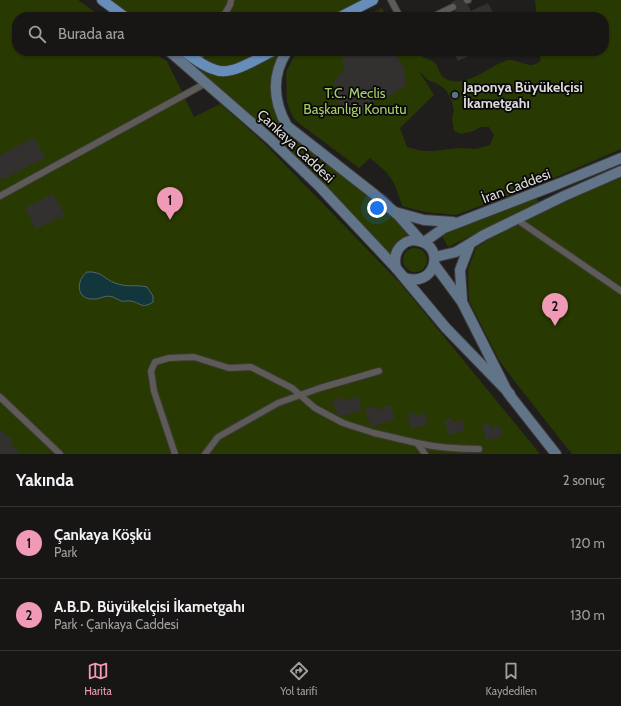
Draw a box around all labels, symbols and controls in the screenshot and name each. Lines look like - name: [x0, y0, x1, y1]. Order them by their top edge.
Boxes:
- search box: [12, 12, 609, 56]
- icon: search: [26, 23, 48, 45]
- text: Burada ara: [58, 25, 125, 43]
- place label: Japonya Büyükelçisi İkametgahı: [462, 78, 583, 112]
- park label: T.C. Meclis Başkanlığı Konutu: [303, 84, 407, 118]
- marker: Japonya Büyükelçisi İkametgahı: [450, 90, 460, 100]
- street label: Çankaya Caddesi: [253, 105, 339, 187]
- street label: İran Caddesi: [479, 165, 553, 207]
- pin: 1: [157, 187, 183, 220]
- your location: [367, 198, 387, 218]
- pin: 2: [542, 293, 568, 326]
- text: Yakında: [16, 470, 74, 490]
- text: 2 sonuç: [563, 472, 605, 488]
- text: Çankaya Köşkü: [54, 526, 151, 544]
- text: 1: [27, 535, 31, 551]
- text: 120 m: [571, 535, 605, 551]
- text: Park: [54, 544, 77, 560]
- text: A.B.D. Büyükelçisi İkametgahı: [54, 598, 245, 616]
- text: 2: [26, 607, 32, 623]
- text: 130 m: [570, 607, 605, 623]
- text: Park · Çankaya Caddesi: [54, 616, 179, 632]
- tab: Harita: [84, 660, 112, 698]
- tab: Yol tarifi: [280, 660, 317, 698]
- tab: Kaydedilen: [486, 660, 537, 698]

